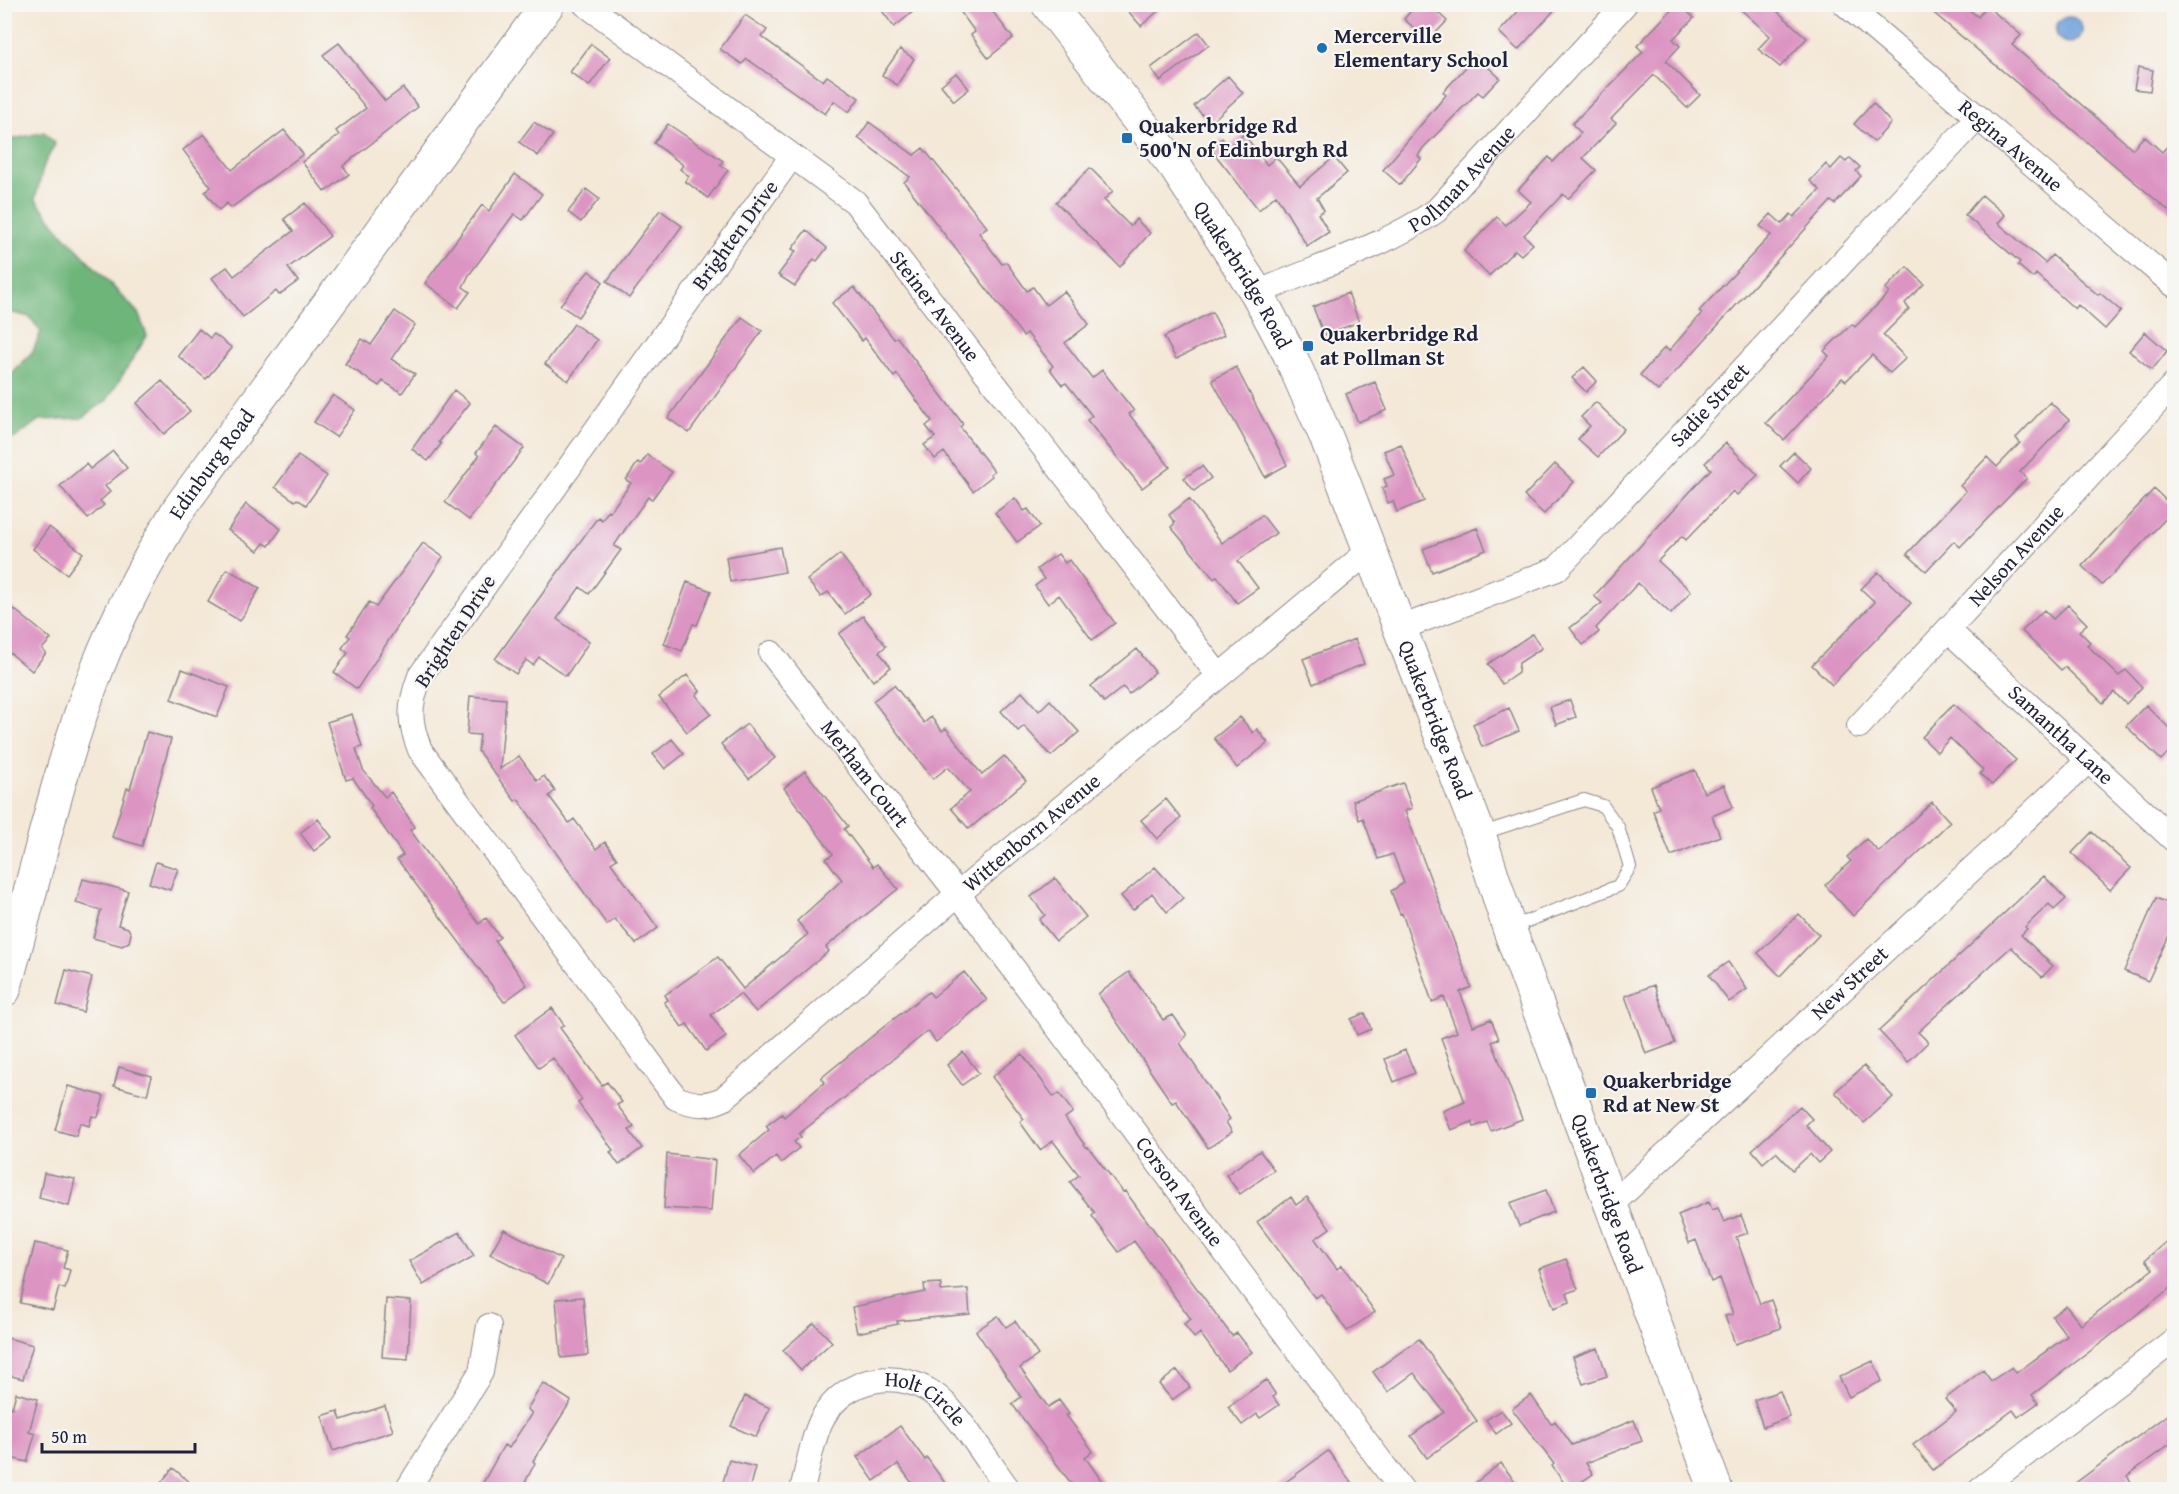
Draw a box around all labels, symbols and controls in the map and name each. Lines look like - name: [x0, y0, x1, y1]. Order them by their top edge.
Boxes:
- place label: Mercerville Elementary School: [1334, 20, 1509, 75]
- marker: Mercerville Elementary School: [1315, 41, 1329, 55]
- street label: Regina Avenue: [1952, 91, 2070, 199]
- place label: Quakerbridge Rd 500'N of Edinburgh Rd: [1139, 110, 1348, 165]
- street label: Pollman Avenue: [1402, 118, 1522, 240]
- marker: Quakerbridge Rd 500'N of Edinburgh Rd: [1120, 131, 1134, 145]
- street label: Brighten Drive: [684, 173, 785, 296]
- street label: Quakerbridge Road: [1186, 194, 1300, 355]
- street label: Steiner Avenue: [883, 244, 988, 368]
- place label: Quakerbridge Rd at Pollman St: [1320, 318, 1478, 373]
- marker: Quakerbridge Rd at Pollman St: [1301, 339, 1315, 353]
- street label: Sadie Street: [1662, 355, 1757, 454]
- street label: Edinburg Road: [160, 402, 262, 525]
- street label: Nelson Avenue: [1961, 497, 2071, 613]
- street label: Brighten Drive: [406, 568, 503, 693]
- street label: Quakerbridge Road: [1391, 636, 1481, 805]
- street label: Samantha Lane: [2001, 677, 2121, 792]
- street label: Merham Court: [813, 713, 917, 834]
- street label: Wittenborn Avenue: [955, 765, 1107, 899]
- street label: New Street: [1803, 938, 1896, 1027]
- place label: Quakerbridge Rd at New St: [1603, 1065, 1732, 1120]
- marker: Quakerbridge Rd at New St: [1584, 1086, 1598, 1100]
- street label: Quakerbridge Road: [1564, 1109, 1651, 1279]
- street label: Corson Avenue: [1128, 1129, 1232, 1253]
- street label: Holt Circle: [884, 1363, 974, 1433]
- scale bar: [42, 1416, 195, 1454]
- text: 50 m: [51, 1423, 87, 1450]

